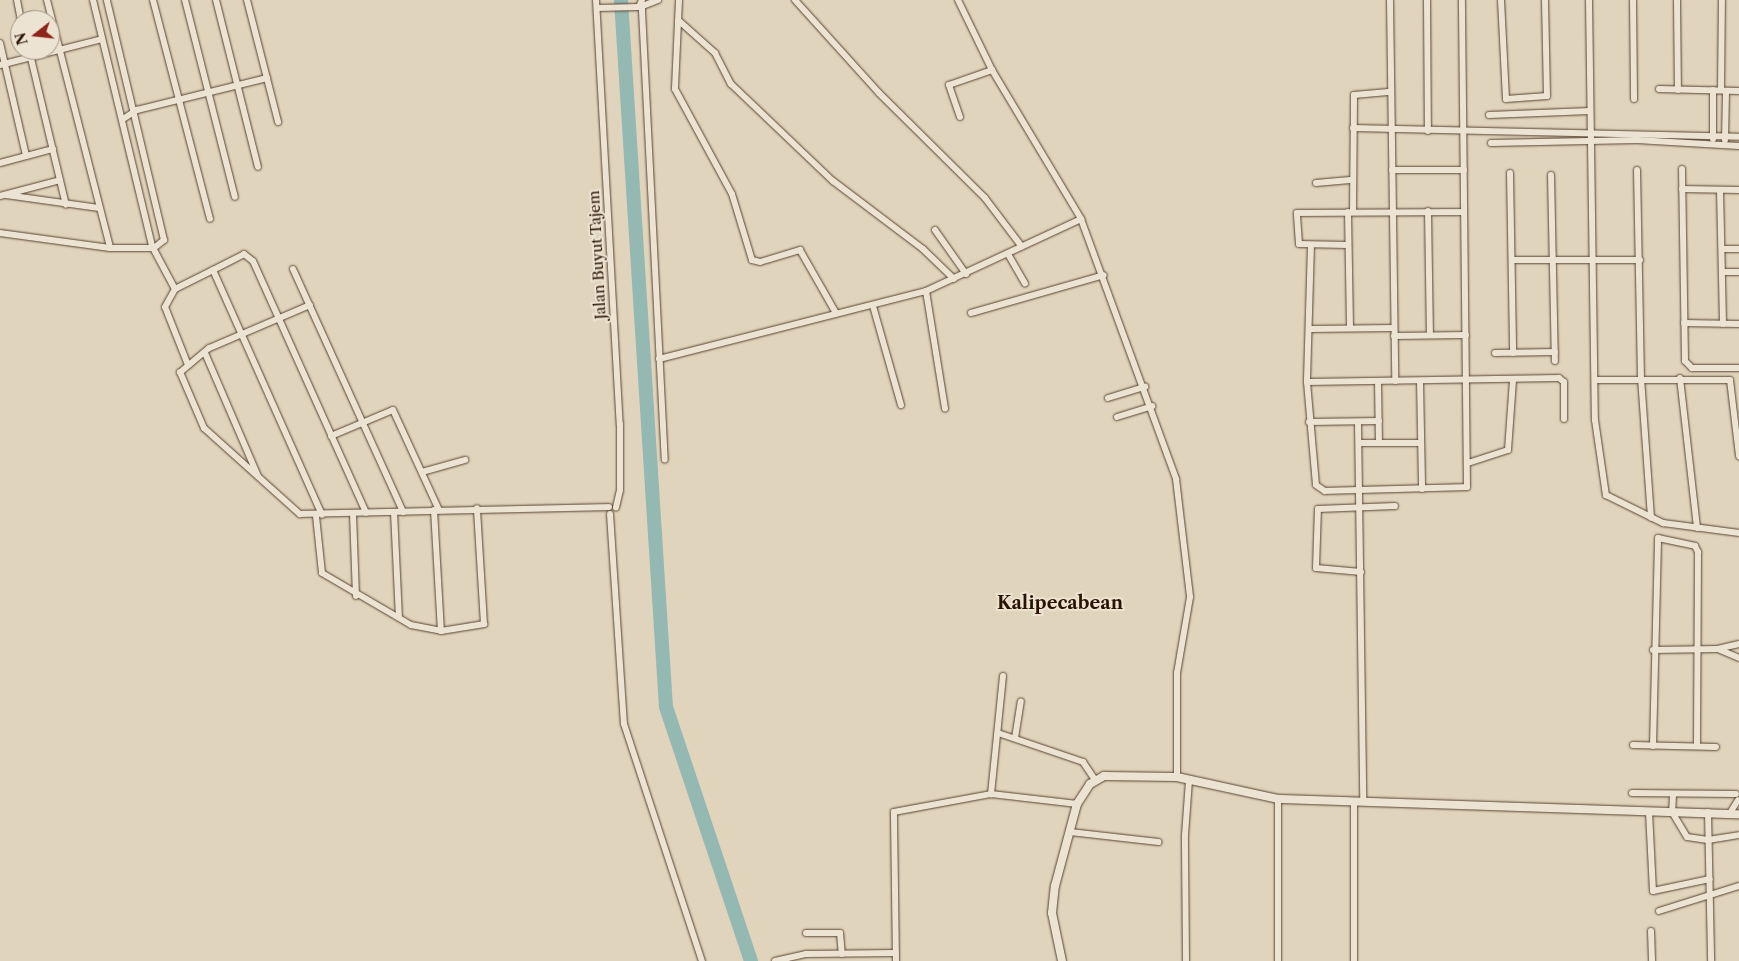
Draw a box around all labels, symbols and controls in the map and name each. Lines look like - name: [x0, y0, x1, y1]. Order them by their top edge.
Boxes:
- north arrow: [10, 10, 60, 60]
- text: N: [11, 31, 32, 47]
- street label: Jalan Buyut Tajem: [585, 190, 609, 320]
- district label: Kalipecabean: [997, 592, 1123, 614]

